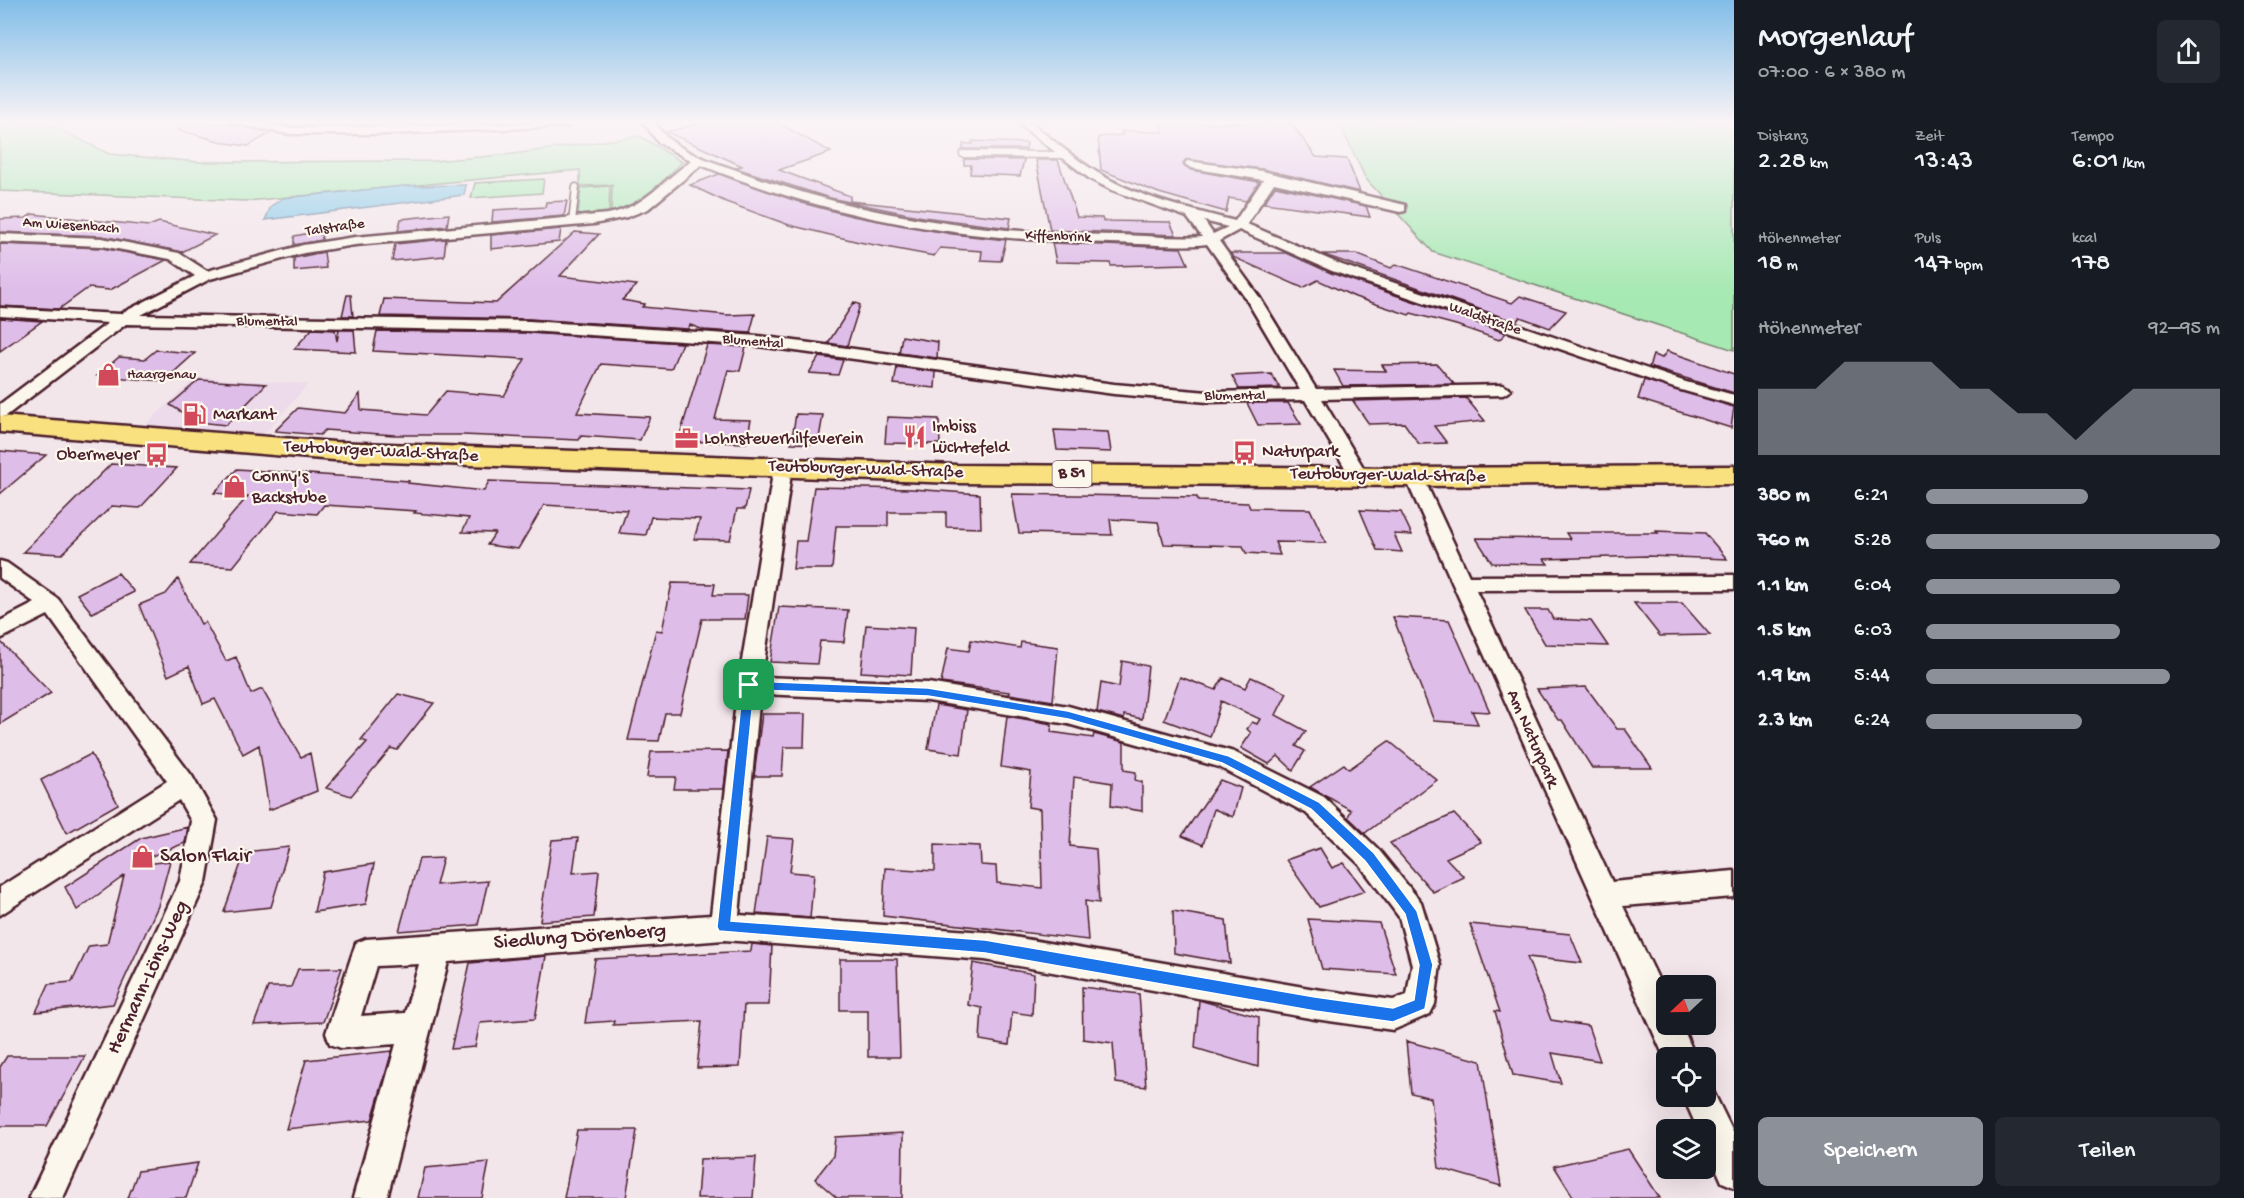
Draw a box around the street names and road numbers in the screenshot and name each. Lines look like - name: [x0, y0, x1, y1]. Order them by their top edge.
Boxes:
- street label: Am Wiesenbach: [22, 214, 120, 238]
- street label: Talstraße: [303, 215, 366, 241]
- street label: Kiffenbrink: [1025, 227, 1093, 247]
- street label: Waldstraße: [1446, 298, 1524, 340]
- street label: Blumental: [235, 312, 298, 332]
- street label: Blumental: [721, 330, 784, 354]
- street label: Blumental: [1203, 387, 1266, 405]
- street label: Teutoburger-Wald-Straße: [282, 436, 480, 468]
- street label: Teutoburger-Wald-Straße: [767, 456, 965, 484]
- road number: B 51: [1052, 461, 1092, 487]
- street label: Teutoburger-Wald-Straße: [1289, 464, 1486, 488]
- street label: Am Naturpark: [1501, 687, 1564, 793]
- street label: Hermann-Löns-Weg: [102, 897, 196, 1059]
- street label: Siedlung Dörenberg: [493, 919, 667, 957]

